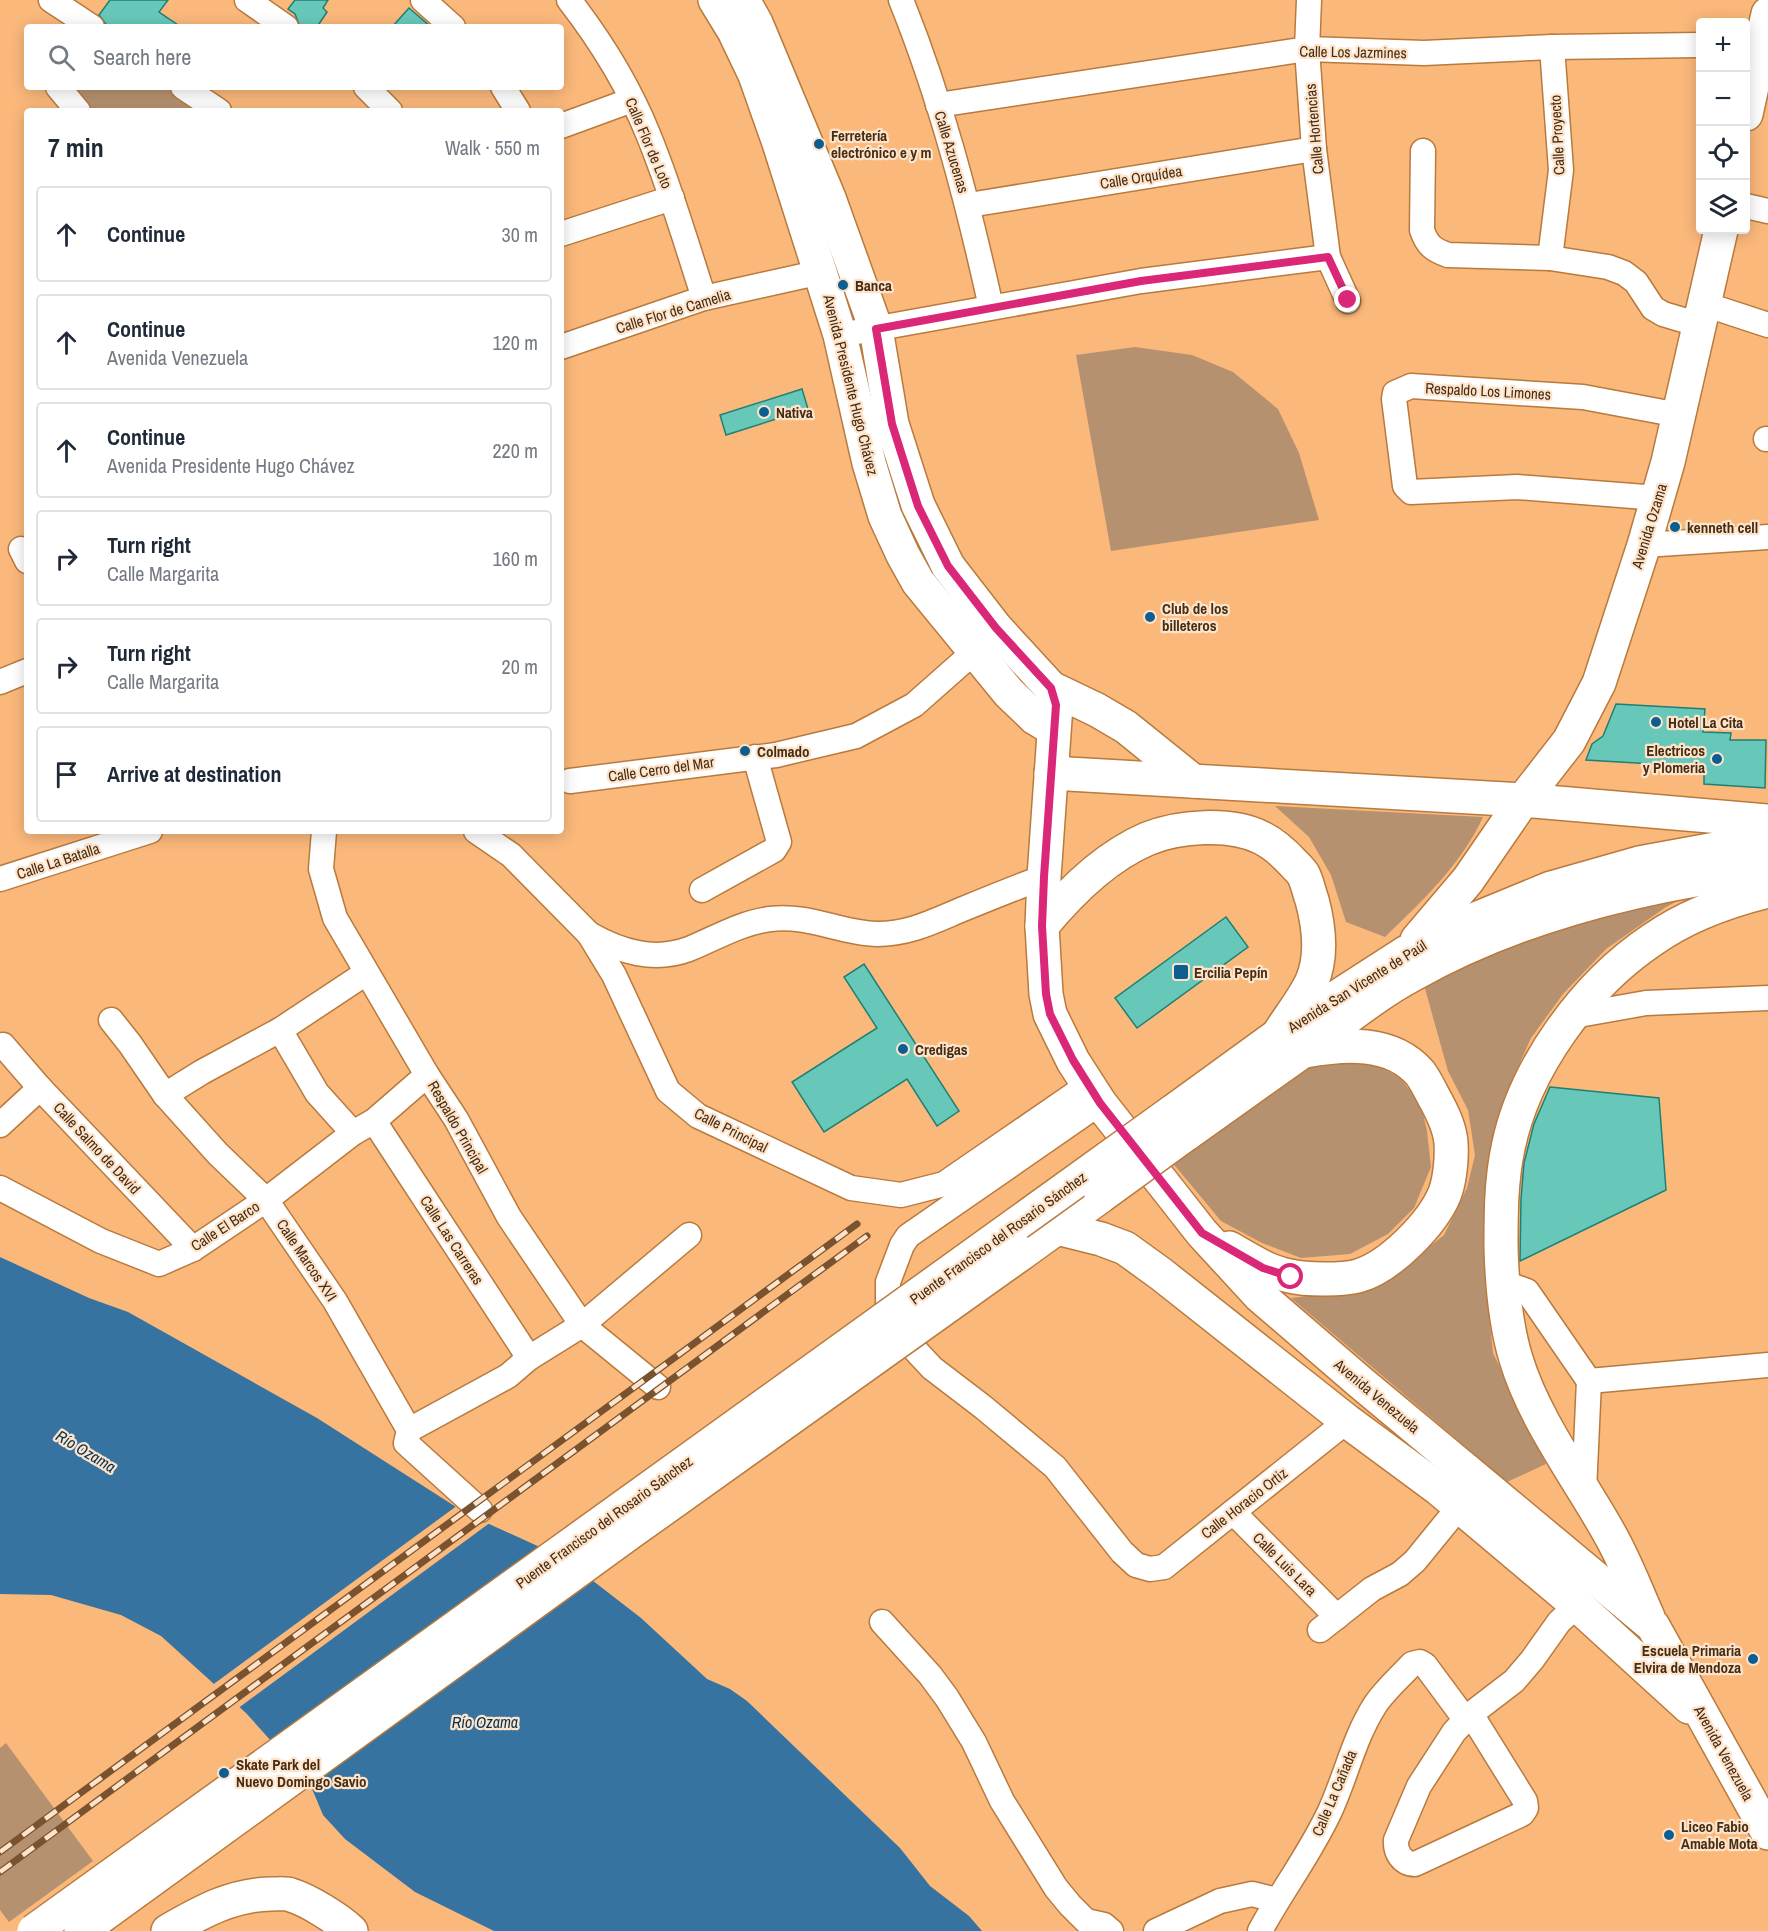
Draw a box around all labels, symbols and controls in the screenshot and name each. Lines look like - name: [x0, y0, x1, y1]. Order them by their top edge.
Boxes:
- map controls: [1696, 18, 1750, 234]
- button: +: [1696, 18, 1750, 72]
- search box: [24, 24, 564, 90]
- icon: search: [45, 41, 78, 74]
- street label: Calle Los Jazmines: [1299, 41, 1407, 63]
- text: Search here: [93, 42, 191, 72]
- button: −: [1696, 72, 1750, 126]
- street label: Calle Hortencias: [1300, 83, 1328, 175]
- street label: Calle Flor de Loto: [620, 94, 678, 192]
- street label: Calle Proyecto: [1544, 94, 1570, 175]
- street label: Calle Azucenas: [930, 108, 974, 196]
- place label: Ferretería electrónico e y m: [831, 125, 932, 163]
- button: locate: [1696, 126, 1750, 180]
- text: 7 min: [48, 130, 104, 165]
- text: Walk · 550 m: [445, 134, 540, 161]
- marker: Ferretería electrónico e y m: [812, 137, 826, 151]
- street label: Calle Orquídea: [1098, 160, 1184, 194]
- button: layers: [1696, 180, 1750, 234]
- icon: ahead: [50, 218, 83, 251]
- text: Continue: [107, 219, 185, 249]
- text: 30 m: [502, 221, 538, 248]
- place label: Banca: [855, 275, 892, 296]
- marker: Banca: [836, 278, 850, 292]
- street label: Calle Flor de Camelia: [613, 284, 733, 338]
- route end: [1334, 286, 1360, 312]
- street label: Avenida Presidente Hugo Chávez: [818, 291, 884, 478]
- text: Continue: [107, 314, 185, 344]
- icon: ahead: [50, 326, 83, 359]
- text: 120 m: [492, 329, 538, 356]
- text: Avenida Venezuela: [107, 344, 248, 371]
- street label: Respaldo Los Limones: [1425, 377, 1551, 405]
- place label: Nativa: [776, 402, 813, 423]
- marker: Nativa: [757, 405, 771, 419]
- text: Continue: [107, 422, 185, 452]
- icon: ahead: [50, 434, 83, 467]
- text: 220 m: [492, 437, 538, 464]
- text: Avenida Presidente Hugo Chávez: [107, 452, 355, 479]
- street label: Avenida Ozama: [1626, 481, 1672, 572]
- place label: kenneth cell: [1687, 517, 1758, 538]
- marker: kenneth cell: [1668, 520, 1682, 534]
- text: Turn right: [107, 530, 191, 560]
- icon: right: [50, 542, 83, 575]
- text: 160 m: [492, 545, 538, 572]
- text: Calle Margarita: [107, 560, 219, 587]
- place label: Club de los billeteros: [1162, 598, 1228, 636]
- marker: Club de los billeteros: [1143, 610, 1157, 624]
- text: Turn right: [107, 638, 191, 668]
- icon: right: [50, 650, 83, 683]
- text: 20 m: [502, 653, 538, 680]
- text: Calle Margarita: [107, 668, 219, 695]
- place label: Hotel La Cita: [1668, 712, 1743, 733]
- marker: Hotel La Cita: [1649, 715, 1663, 729]
- place label: Electricos y Plomeria: [1643, 740, 1705, 778]
- place label: Colmado: [757, 741, 810, 762]
- marker: Colmado: [738, 744, 752, 758]
- street label: Calle Cerro del Mar: [607, 751, 715, 787]
- marker: Electricos y Plomeria: [1710, 752, 1724, 766]
- icon: arrive: [50, 758, 83, 791]
- text: Arrive at destination: [107, 759, 281, 789]
- street label: Calle La Batalla: [14, 838, 102, 884]
- street label: Avenida San Vicente de Paúl: [1283, 935, 1431, 1038]
- place label: Ercilia Pepín: [1194, 962, 1268, 983]
- marker: Ercilia Pepín: [1172, 963, 1190, 981]
- place label: Credigas: [915, 1039, 968, 1060]
- marker: Credigas: [896, 1042, 910, 1056]
- street label: Respaldo Principal: [423, 1077, 493, 1177]
- street label: Calle Salmo de David: [49, 1097, 145, 1199]
- street label: Calle Principal: [691, 1102, 771, 1158]
- street label: Puente Francisco del Rosario Sánchez: [905, 1167, 1091, 1309]
- street label: Calle Las Carreras: [415, 1191, 489, 1289]
- street label: Calle El Barco: [187, 1196, 264, 1256]
- street label: Calle Marcos XVI: [272, 1215, 342, 1305]
- route start: [1277, 1263, 1303, 1289]
- street label: Avenida Venezuela: [1329, 1353, 1424, 1438]
- water label: Río Ozama: [52, 1424, 120, 1478]
- street label: Puente Francisco del Rosario Sánchez: [511, 1451, 697, 1593]
- street label: Calle Horacio Ortiz: [1196, 1463, 1292, 1543]
- street label: Calle Luis Lara: [1248, 1527, 1322, 1601]
- place label: Escuela Primaria Elvira de Mendoza: [1634, 1640, 1741, 1678]
- marker: Escuela Primaria Elvira de Mendoza: [1746, 1652, 1760, 1666]
- street label: Avenida Venezuela: [1689, 1701, 1759, 1804]
- water label: Río Ozama: [452, 1711, 518, 1733]
- street label: Calle La Cañada: [1306, 1747, 1362, 1839]
- place label: Skate Park del Nuevo Domingo Savio: [236, 1754, 367, 1792]
- marker: Skate Park del Nuevo Domingo Savio: [217, 1766, 231, 1780]
- place label: Liceo Fabio Amable Mota: [1681, 1816, 1758, 1854]
- marker: Liceo Fabio Amable Mota: [1662, 1828, 1676, 1842]

